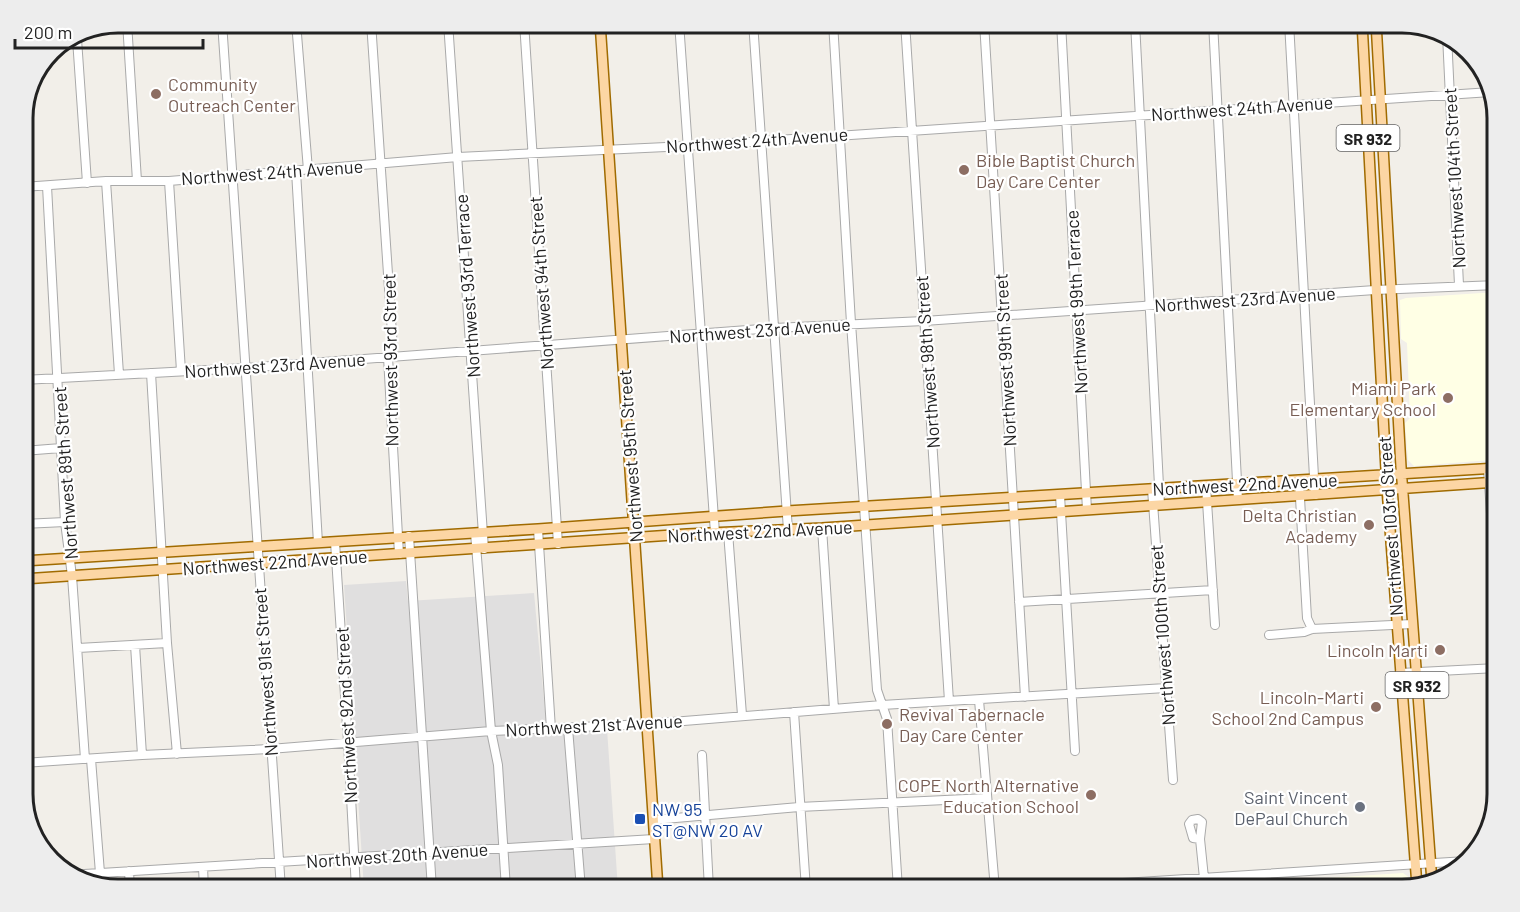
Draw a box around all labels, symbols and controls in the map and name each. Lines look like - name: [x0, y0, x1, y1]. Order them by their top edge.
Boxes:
- scale bar: [15, 12, 202, 50]
- text: 200 m: [24, 21, 72, 43]
- place label: Community Outreach Center: [168, 73, 296, 116]
- marker: Community Outreach Center: [149, 87, 163, 101]
- street label: Northwest 104th Street: [1438, 87, 1470, 269]
- street label: Northwest 24th Avenue: [1150, 91, 1334, 125]
- street label: Northwest 24th Avenue: [665, 123, 849, 157]
- road number: SR 932: [1336, 125, 1400, 151]
- place label: Bible Baptist Church Day Care Center: [976, 149, 1135, 192]
- street label: Northwest 24th Avenue: [180, 155, 364, 189]
- marker: Bible Baptist Church Day Care Center: [957, 163, 971, 177]
- street label: Northwest 93rd Terrace: [450, 193, 484, 379]
- street label: Northwest 94th Street: [524, 195, 558, 371]
- street label: Northwest 99th Terrace: [1060, 209, 1092, 395]
- street label: Northwest 93rd Street: [377, 273, 403, 447]
- street label: Northwest 99th Street: [989, 273, 1021, 447]
- street label: Northwest 98th Street: [910, 275, 944, 449]
- street label: Northwest 23rd Avenue: [1154, 282, 1336, 316]
- street label: Northwest 23rd Avenue: [669, 313, 851, 347]
- street label: Northwest 23rd Avenue: [184, 348, 366, 382]
- street label: Northwest 95th Street: [613, 369, 647, 543]
- place label: Miami Park Elementary School: [1289, 377, 1436, 420]
- street label: Northwest 89th Street: [48, 386, 82, 560]
- marker: Miami Park Elementary School: [1441, 391, 1455, 405]
- street label: Northwest 103rd Street: [1373, 435, 1407, 617]
- street label: Northwest 22nd Avenue: [1152, 468, 1338, 500]
- place label: Delta Christian Academy: [1242, 504, 1357, 547]
- street label: Northwest 22nd Avenue: [667, 515, 853, 547]
- marker: Delta Christian Academy: [1362, 518, 1376, 532]
- street label: Northwest 100th Street: [1145, 544, 1179, 726]
- street label: Northwest 22nd Avenue: [182, 545, 368, 579]
- street label: Northwest 91st Street: [248, 587, 282, 757]
- street label: Northwest 92nd Street: [330, 626, 362, 804]
- place label: Lincoln Marti: [1327, 639, 1428, 661]
- marker: Lincoln Marti: [1433, 643, 1447, 657]
- road number: SR 932: [1386, 672, 1448, 698]
- place label: Lincoln-Marti School 2nd Campus: [1211, 686, 1364, 729]
- marker: Lincoln-Marti School 2nd Campus: [1369, 700, 1383, 714]
- place label: Revival Tabernacle Day Care Center: [899, 703, 1045, 746]
- street label: Northwest 21st Avenue: [505, 709, 683, 741]
- marker: Revival Tabernacle Day Care Center: [880, 717, 894, 731]
- place label: COPE North Alternative Education School: [898, 774, 1079, 817]
- place label: Saint Vincent DePaul Church: [1234, 786, 1348, 829]
- marker: COPE North Alternative Education School: [1084, 788, 1098, 802]
- place label: NW 95 ST@NW 20 AV: [652, 798, 763, 841]
- marker: Saint Vincent DePaul Church: [1353, 800, 1367, 814]
- marker: NW 95 ST@NW 20 AV: [633, 812, 647, 826]
- street label: Northwest 20th Avenue: [305, 838, 489, 872]

